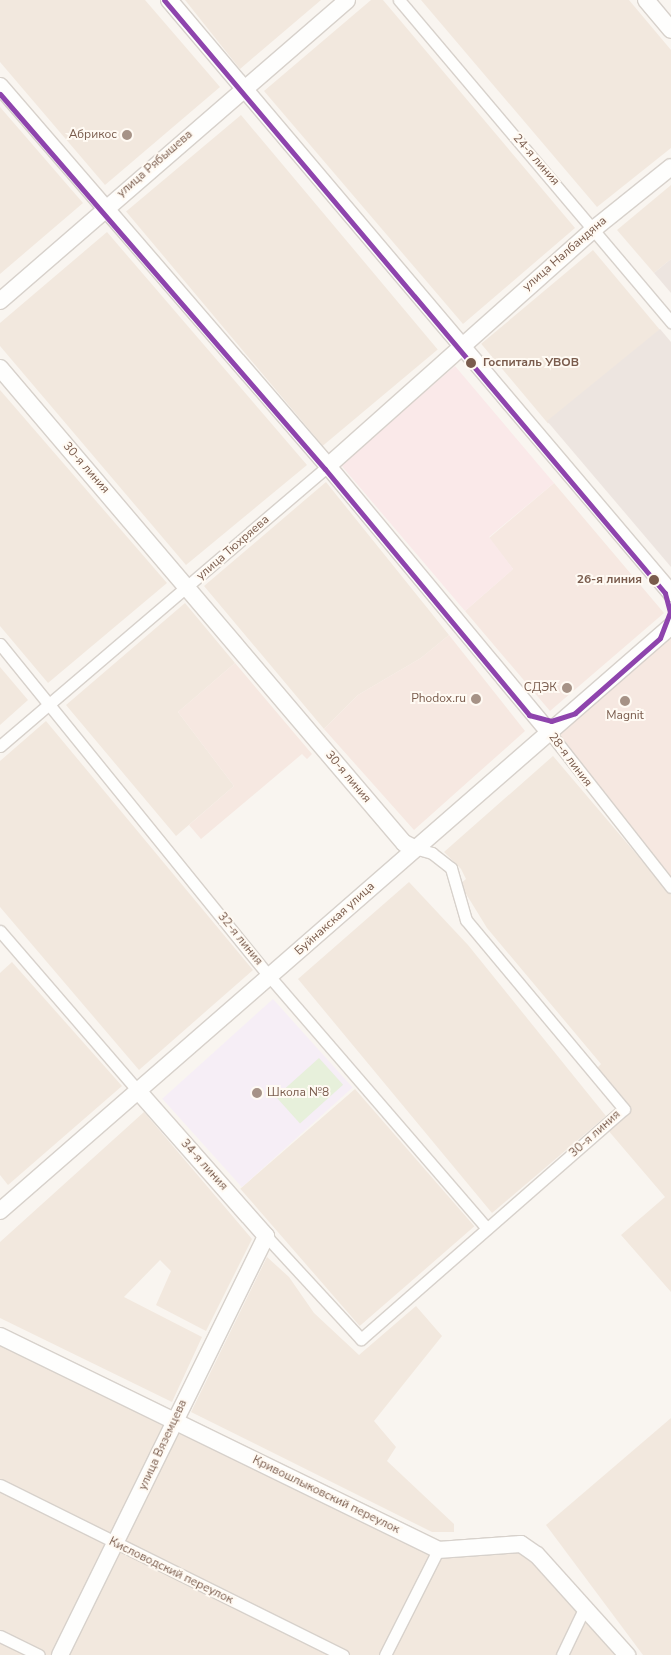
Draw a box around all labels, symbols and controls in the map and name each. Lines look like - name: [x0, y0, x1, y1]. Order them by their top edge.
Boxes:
- street label: улица Рябышева: [114, 127, 196, 201]
- place label: Абрикос: [69, 128, 117, 142]
- marker: Абрикос: [121, 129, 133, 141]
- street label: 24-я линия: [510, 131, 562, 189]
- street label: улица Налбандяна: [520, 214, 610, 294]
- marker: Госпиталь УВОВ: [463, 355, 479, 371]
- place label: Госпиталь УВОВ: [483, 356, 579, 370]
- street label: 30-я линия: [60, 439, 112, 497]
- street label: улица Тюхряева: [194, 513, 272, 583]
- marker: 26-я линия: [646, 572, 662, 588]
- place label: 26-я линия: [577, 573, 642, 587]
- place label: СДЭК: [524, 681, 557, 695]
- marker: СДЭК: [561, 682, 573, 694]
- place label: Phodox.ru: [411, 692, 466, 706]
- marker: Phodox.ru: [470, 693, 482, 705]
- marker: Magnit: [619, 695, 631, 707]
- place label: Magnit: [606, 709, 644, 723]
- street label: 28-я линия: [545, 730, 595, 790]
- street label: 30-я линия: [322, 748, 374, 806]
- street label: Буйнакская улица: [292, 879, 378, 959]
- street label: 32-я линия: [214, 910, 266, 968]
- place label: Школа №8: [267, 1086, 329, 1100]
- marker: Школа №8: [251, 1087, 263, 1099]
- street label: 30-я линия: [567, 1107, 623, 1161]
- street label: 34-я линия: [177, 1137, 231, 1193]
- street label: улица Вяземцева: [136, 1397, 190, 1493]
- street label: Кривошлыковский переулок: [250, 1453, 402, 1537]
- street label: Кисловодский переулок: [106, 1535, 236, 1607]

